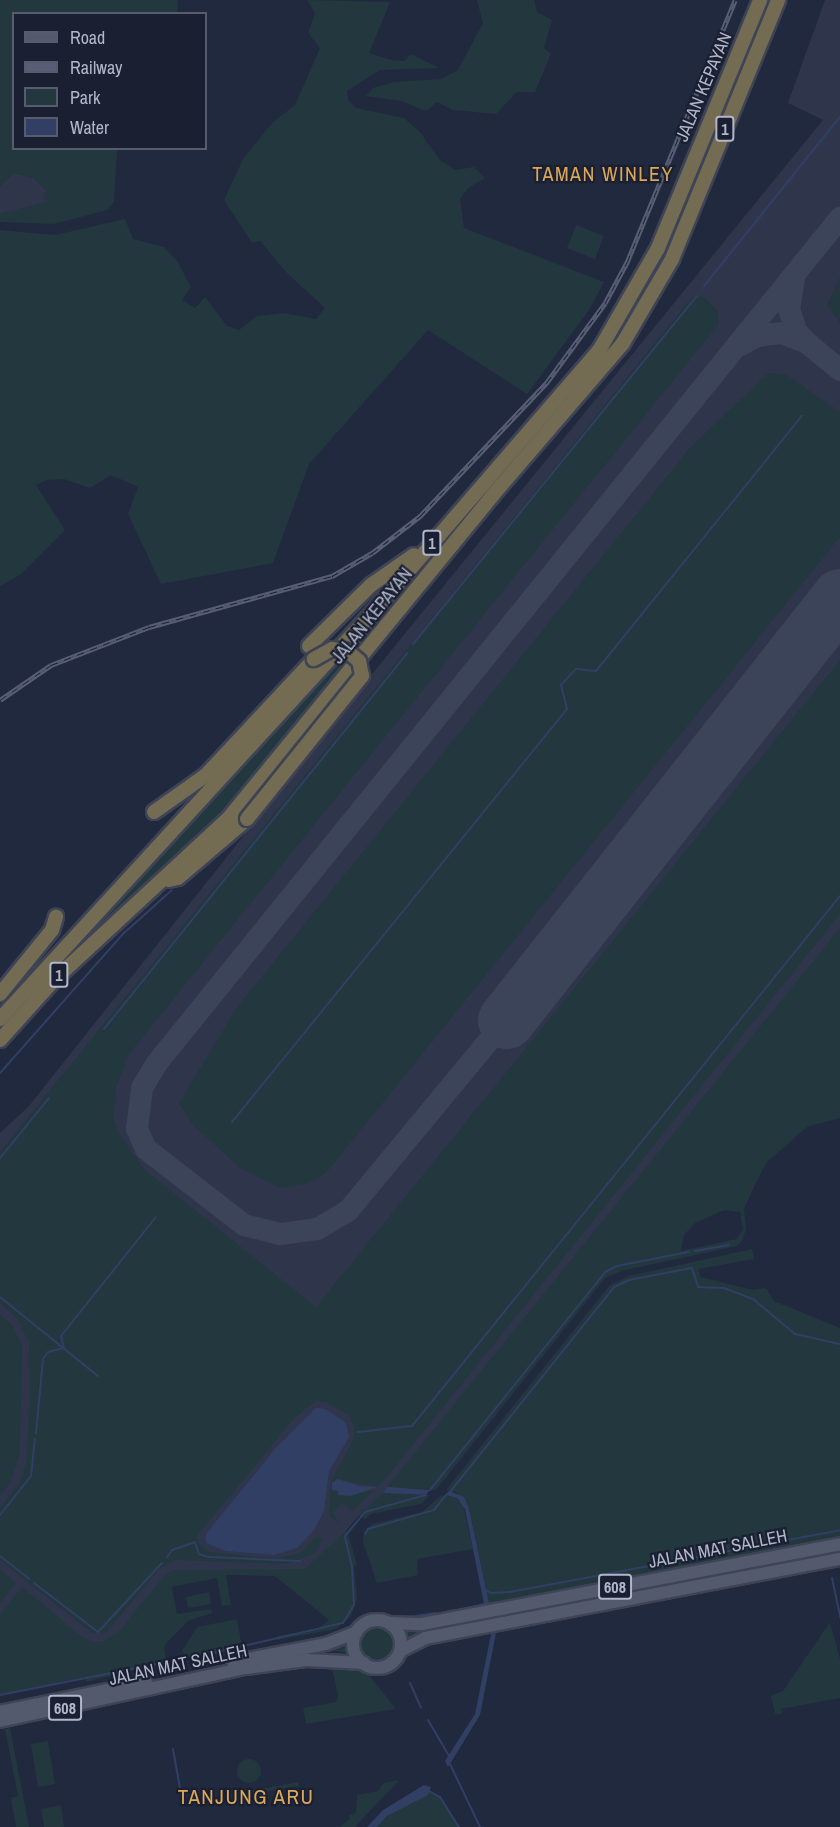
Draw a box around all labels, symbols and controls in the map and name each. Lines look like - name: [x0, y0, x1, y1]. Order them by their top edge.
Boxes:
- legend: [12, 12, 207, 150]
- text: Road: [70, 25, 105, 50]
- street label: JALAN KEPAYAN: [671, 29, 737, 145]
- text: Railway: [70, 55, 123, 80]
- text: Park: [70, 85, 100, 110]
- text: Water: [70, 115, 109, 140]
- road number: 1: [714, 116, 736, 142]
- district label: TAMAN WINLEY: [532, 161, 674, 185]
- road number: 1: [422, 530, 442, 556]
- street label: JALAN KEPAYAN: [327, 564, 417, 668]
- road number: 1: [48, 962, 70, 988]
- street label: JALAN MAT SALLEH: [647, 1525, 789, 1573]
- road number: 608: [597, 1574, 633, 1600]
- street label: JALAN MAT SALLEH: [107, 1640, 249, 1690]
- road number: 608: [47, 1695, 83, 1721]
- district label: TANJUNG ARU: [177, 1784, 315, 1810]

